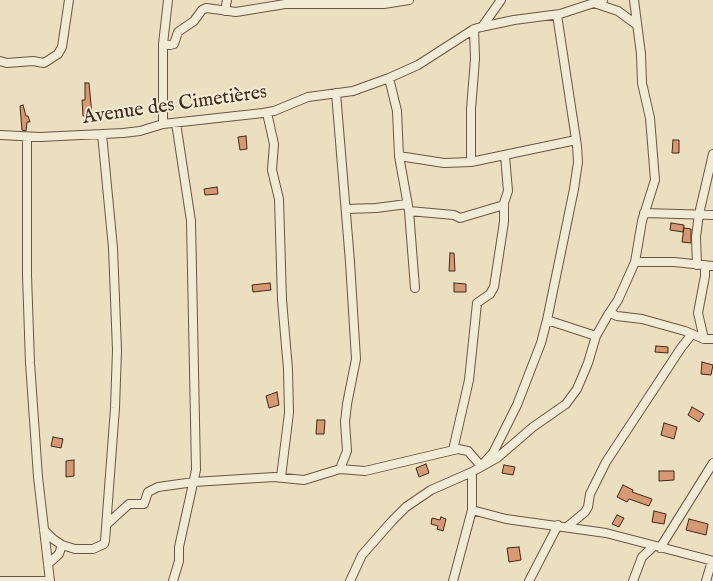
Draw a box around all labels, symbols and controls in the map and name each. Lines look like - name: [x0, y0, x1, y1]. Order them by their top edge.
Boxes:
- street label: Avenue des Cimetières: [81, 81, 269, 131]

